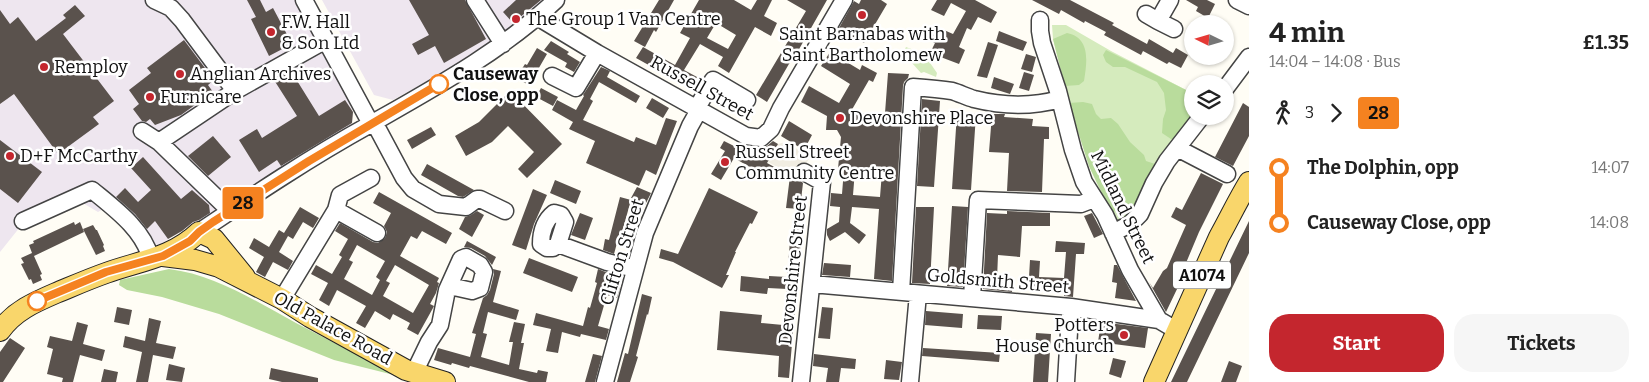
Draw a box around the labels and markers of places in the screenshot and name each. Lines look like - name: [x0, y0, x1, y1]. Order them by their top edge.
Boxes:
- place label: The Group 1 Van Centre: [526, 8, 721, 30]
- marker: Saint Barnabas with Saint Bartholomew: [856, 9, 868, 21]
- place label: F.W. Hall & Son Ltd: [281, 11, 360, 54]
- marker: The Group 1 Van Centre: [510, 13, 522, 25]
- place label: Saint Barnabas with Saint Bartholomew: [779, 23, 945, 66]
- marker: F.W. Hall & Son Ltd: [265, 26, 277, 38]
- place label: Remploy: [54, 56, 128, 78]
- marker: Remploy: [38, 61, 50, 73]
- place label: Anglian Archives: [190, 63, 331, 85]
- place label: Causeway Close, opp: [453, 63, 539, 106]
- marker: Anglian Archives: [174, 68, 186, 80]
- marker: Causeway Close, opp: [429, 74, 449, 94]
- place label: Furnicare: [160, 86, 242, 108]
- marker: Furnicare: [144, 91, 156, 103]
- place label: Devonshire Place: [850, 107, 993, 129]
- marker: Devonshire Place: [834, 112, 846, 124]
- place label: Russell Street Community Centre: [735, 141, 894, 184]
- place label: D+F McCarthy: [20, 145, 138, 167]
- marker: D+F McCarthy: [4, 150, 16, 162]
- marker: Russell Street Community Centre: [719, 156, 731, 168]
- unlabelled marker: [27, 291, 47, 311]
- place label: Potters House Church: [995, 314, 1114, 357]
- marker: Potters House Church: [1118, 329, 1130, 341]

